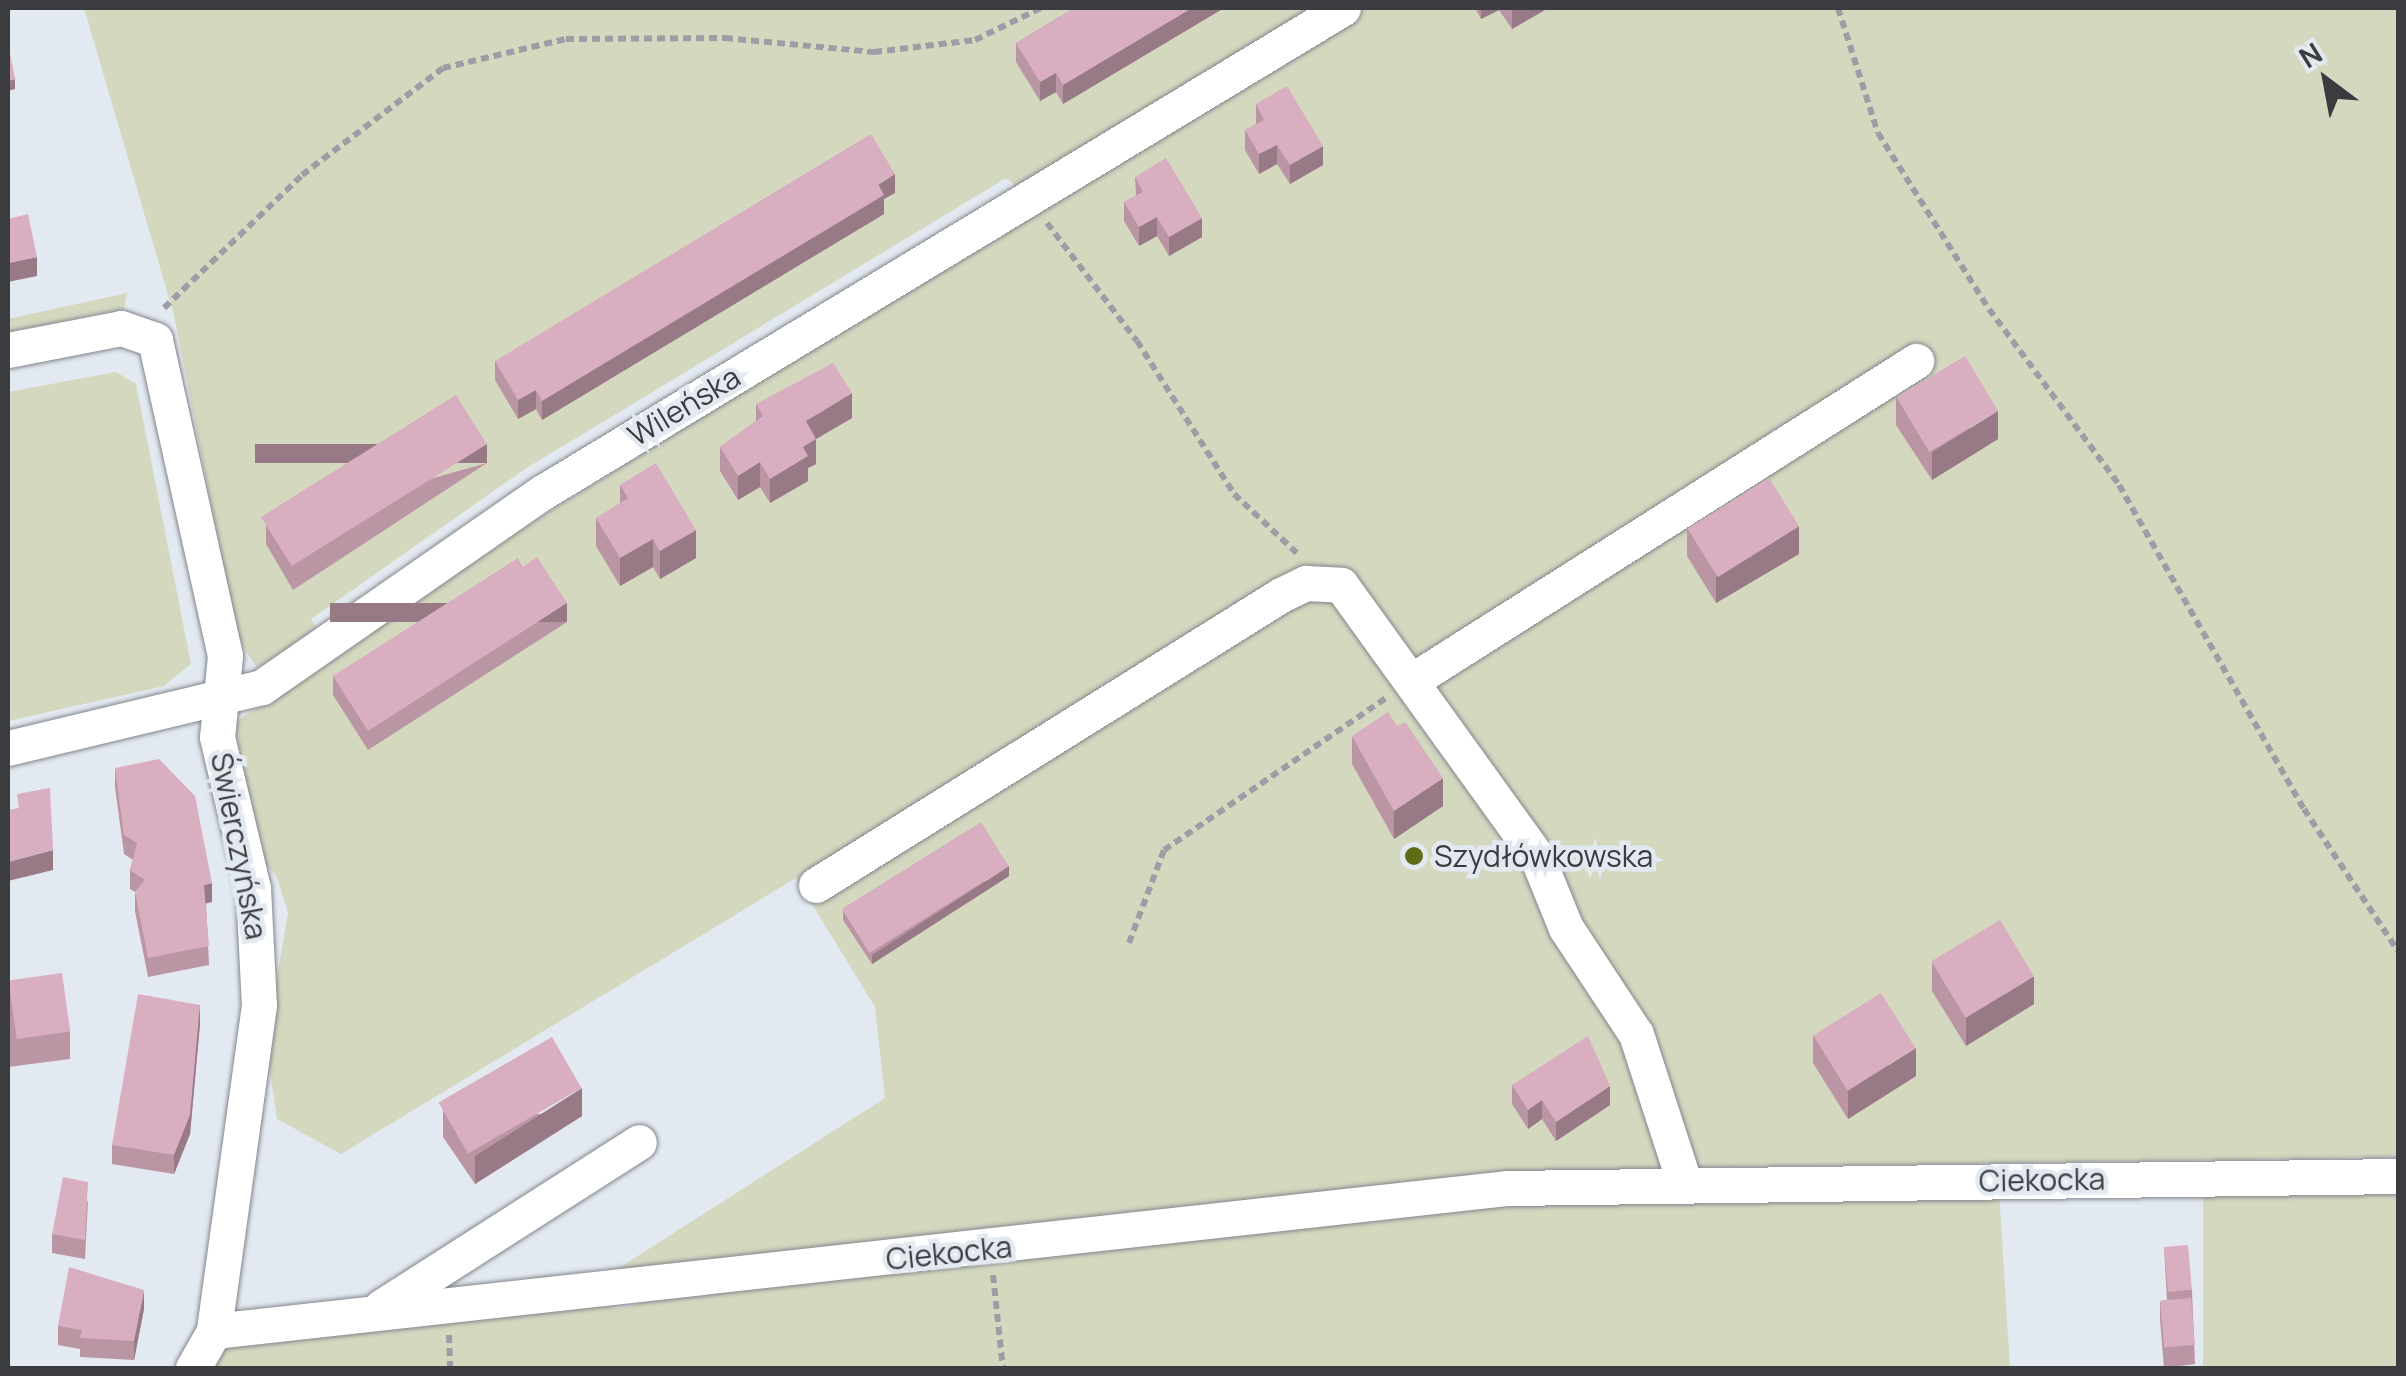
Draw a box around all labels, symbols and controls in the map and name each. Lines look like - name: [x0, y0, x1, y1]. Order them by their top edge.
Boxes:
- north arrow: [2276, 30, 2376, 130]
- text: N: [2292, 33, 2329, 76]
- street label: Wileńska: [622, 359, 746, 453]
- street label: Świerczyńska: [203, 750, 275, 942]
- place label: Szydłówkowska: [1434, 838, 1653, 874]
- marker: Szydłówkowska: [1403, 845, 1425, 867]
- street label: Ciekocka: [1978, 1161, 2106, 1199]
- street label: Ciekocka: [884, 1228, 1014, 1278]

